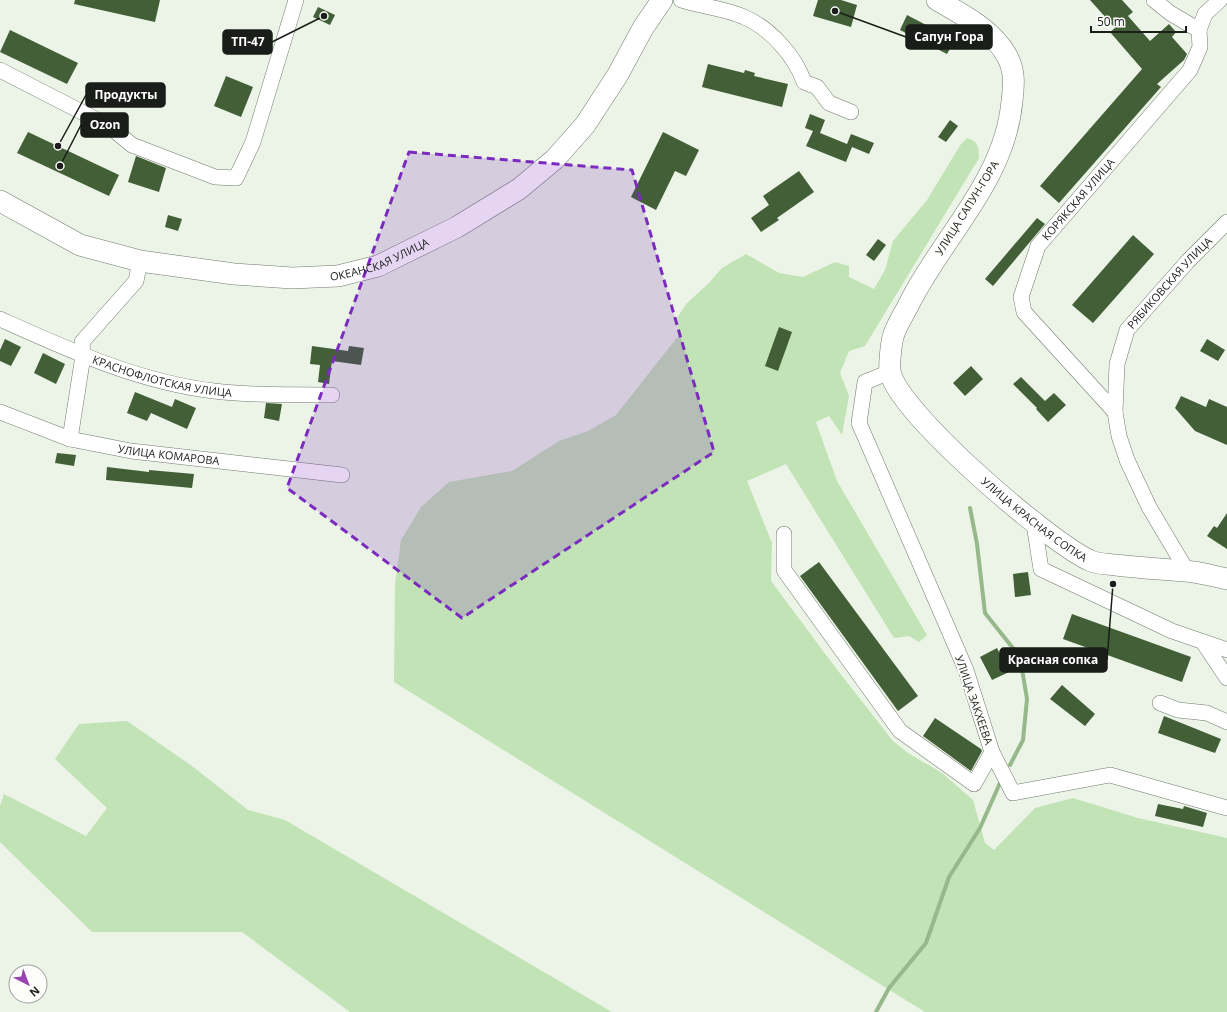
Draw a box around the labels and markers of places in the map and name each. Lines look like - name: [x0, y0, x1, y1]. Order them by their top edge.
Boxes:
- callout: Сапун Гора: [906, 25, 992, 49]
- callout: ТП-47: [223, 30, 272, 54]
- callout: Продукты: [86, 83, 165, 107]
- callout: Ozon: [81, 113, 128, 137]
- callout: Красная сопка: [1000, 648, 1107, 672]

